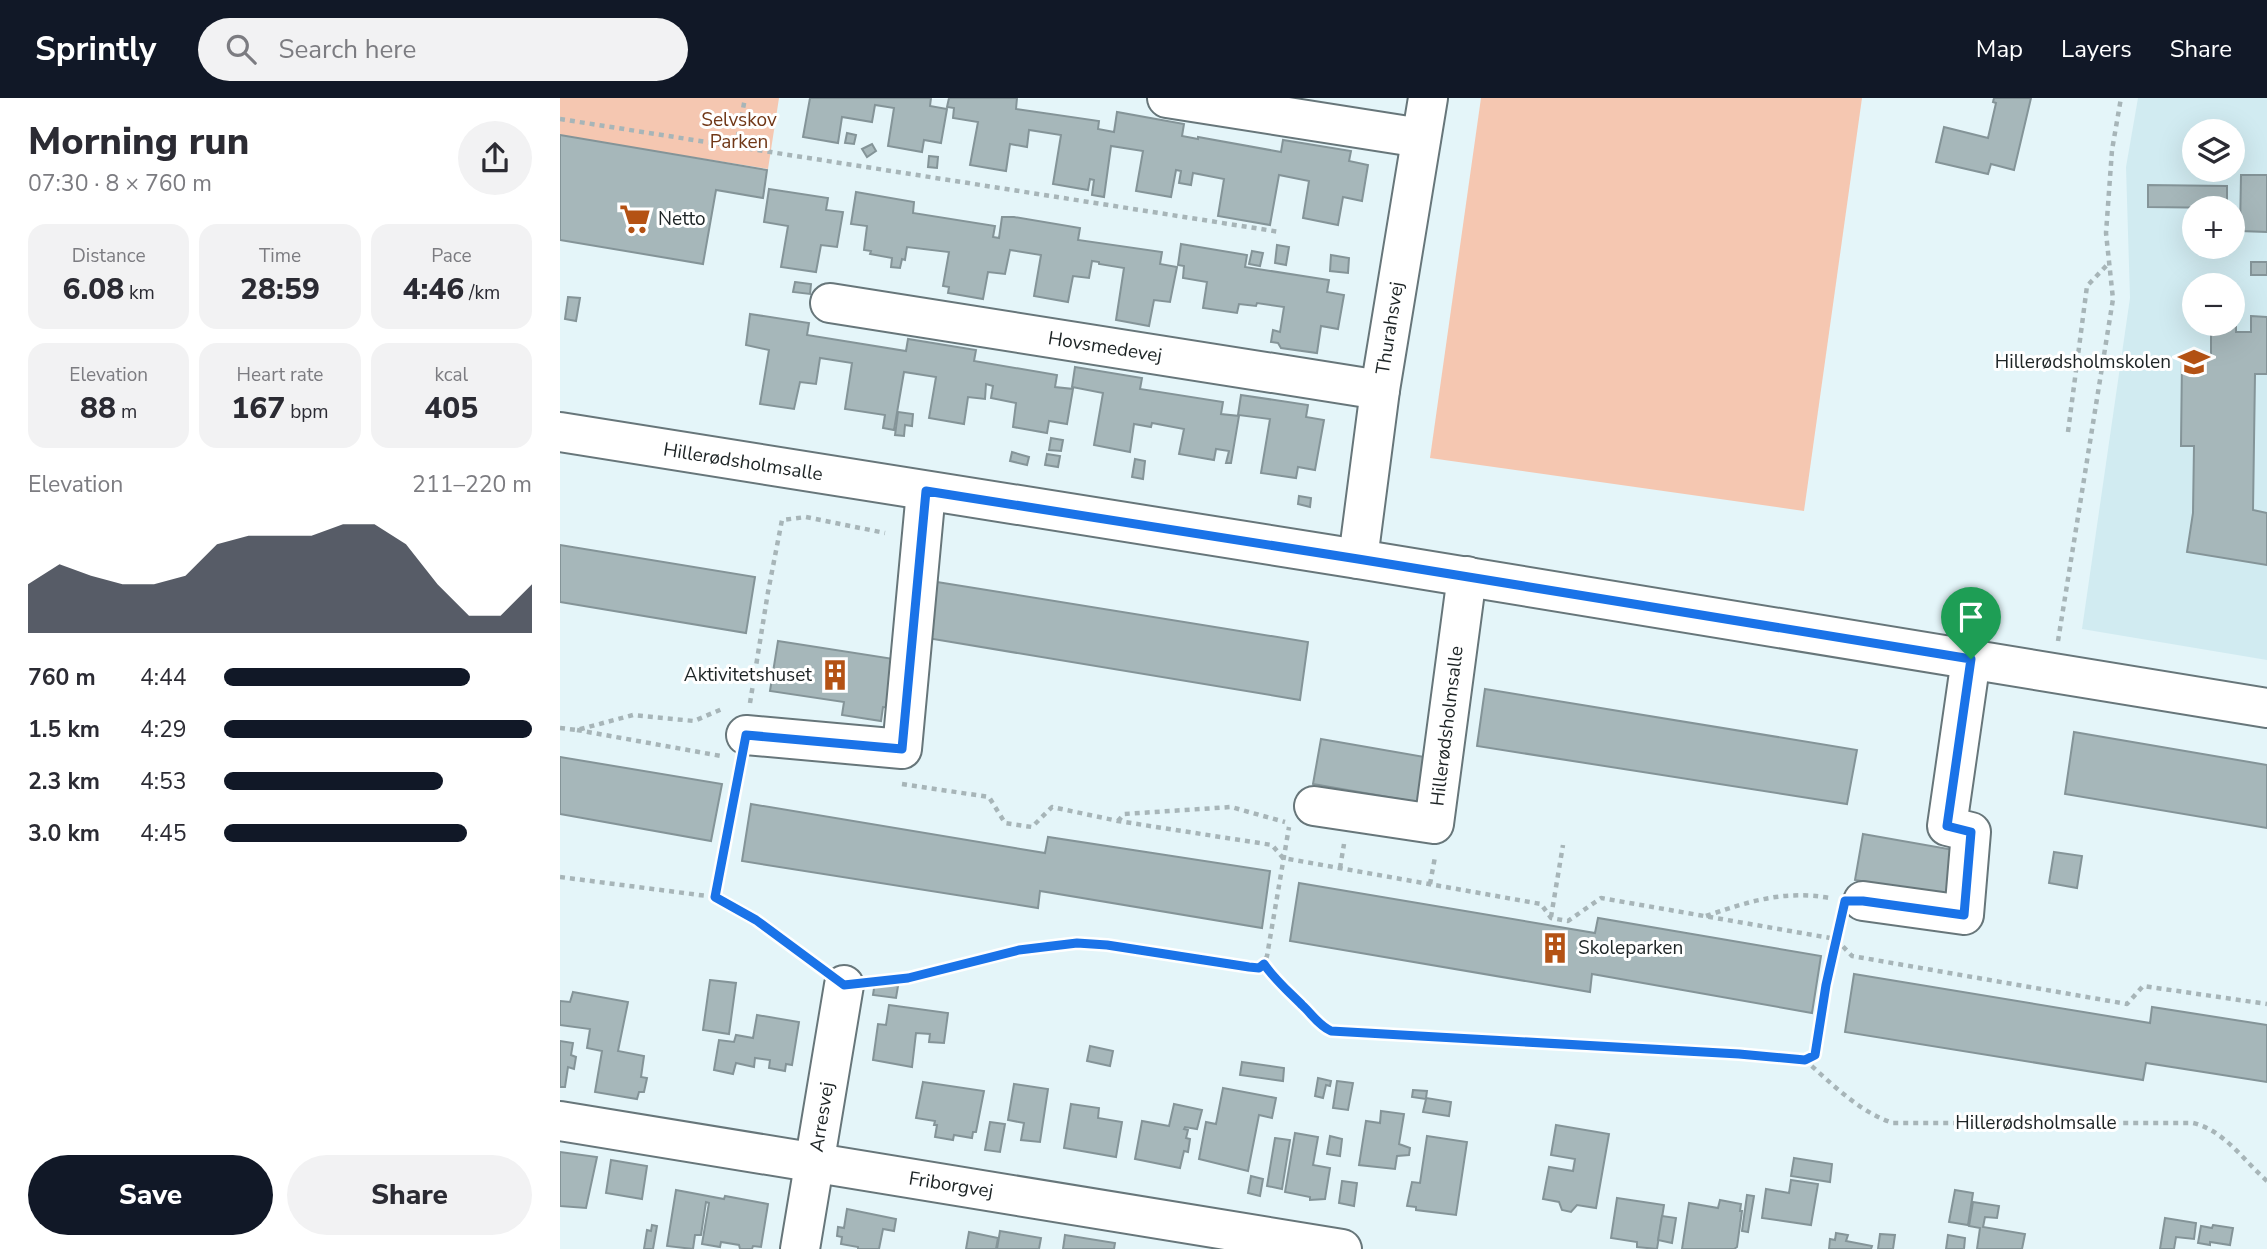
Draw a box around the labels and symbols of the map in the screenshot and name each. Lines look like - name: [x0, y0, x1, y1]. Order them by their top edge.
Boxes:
- park label: Selvskov Parken: [701, 107, 777, 155]
- supermarket icon: Netto: [618, 202, 652, 236]
- place label: Netto: [658, 206, 706, 232]
- street label: Thurahsvej: [1370, 280, 1410, 376]
- street label: Hovsmedevej: [1046, 325, 1164, 369]
- school or university icon: Hillerødsholmskolen: [2177, 345, 2211, 379]
- place label: Hillerødsholmskolen: [1995, 349, 2171, 375]
- street label: Hillerødsholmsalle: [661, 437, 825, 487]
- pin: [1941, 587, 2001, 659]
- street label: Hillerødsholmsalle: [1424, 644, 1470, 808]
- building icon: Aktivitetshuset: [818, 658, 852, 692]
- place label: Aktivitetshuset: [684, 662, 812, 688]
- building icon: Skoleparken: [1538, 931, 1572, 965]
- place label: Skoleparken: [1578, 935, 1683, 961]
- street label: Arresvej: [804, 1080, 840, 1154]
- street label: Hillerødsholmsalle: [1955, 1110, 2117, 1136]
- street label: Friborgvej: [907, 1166, 995, 1204]

